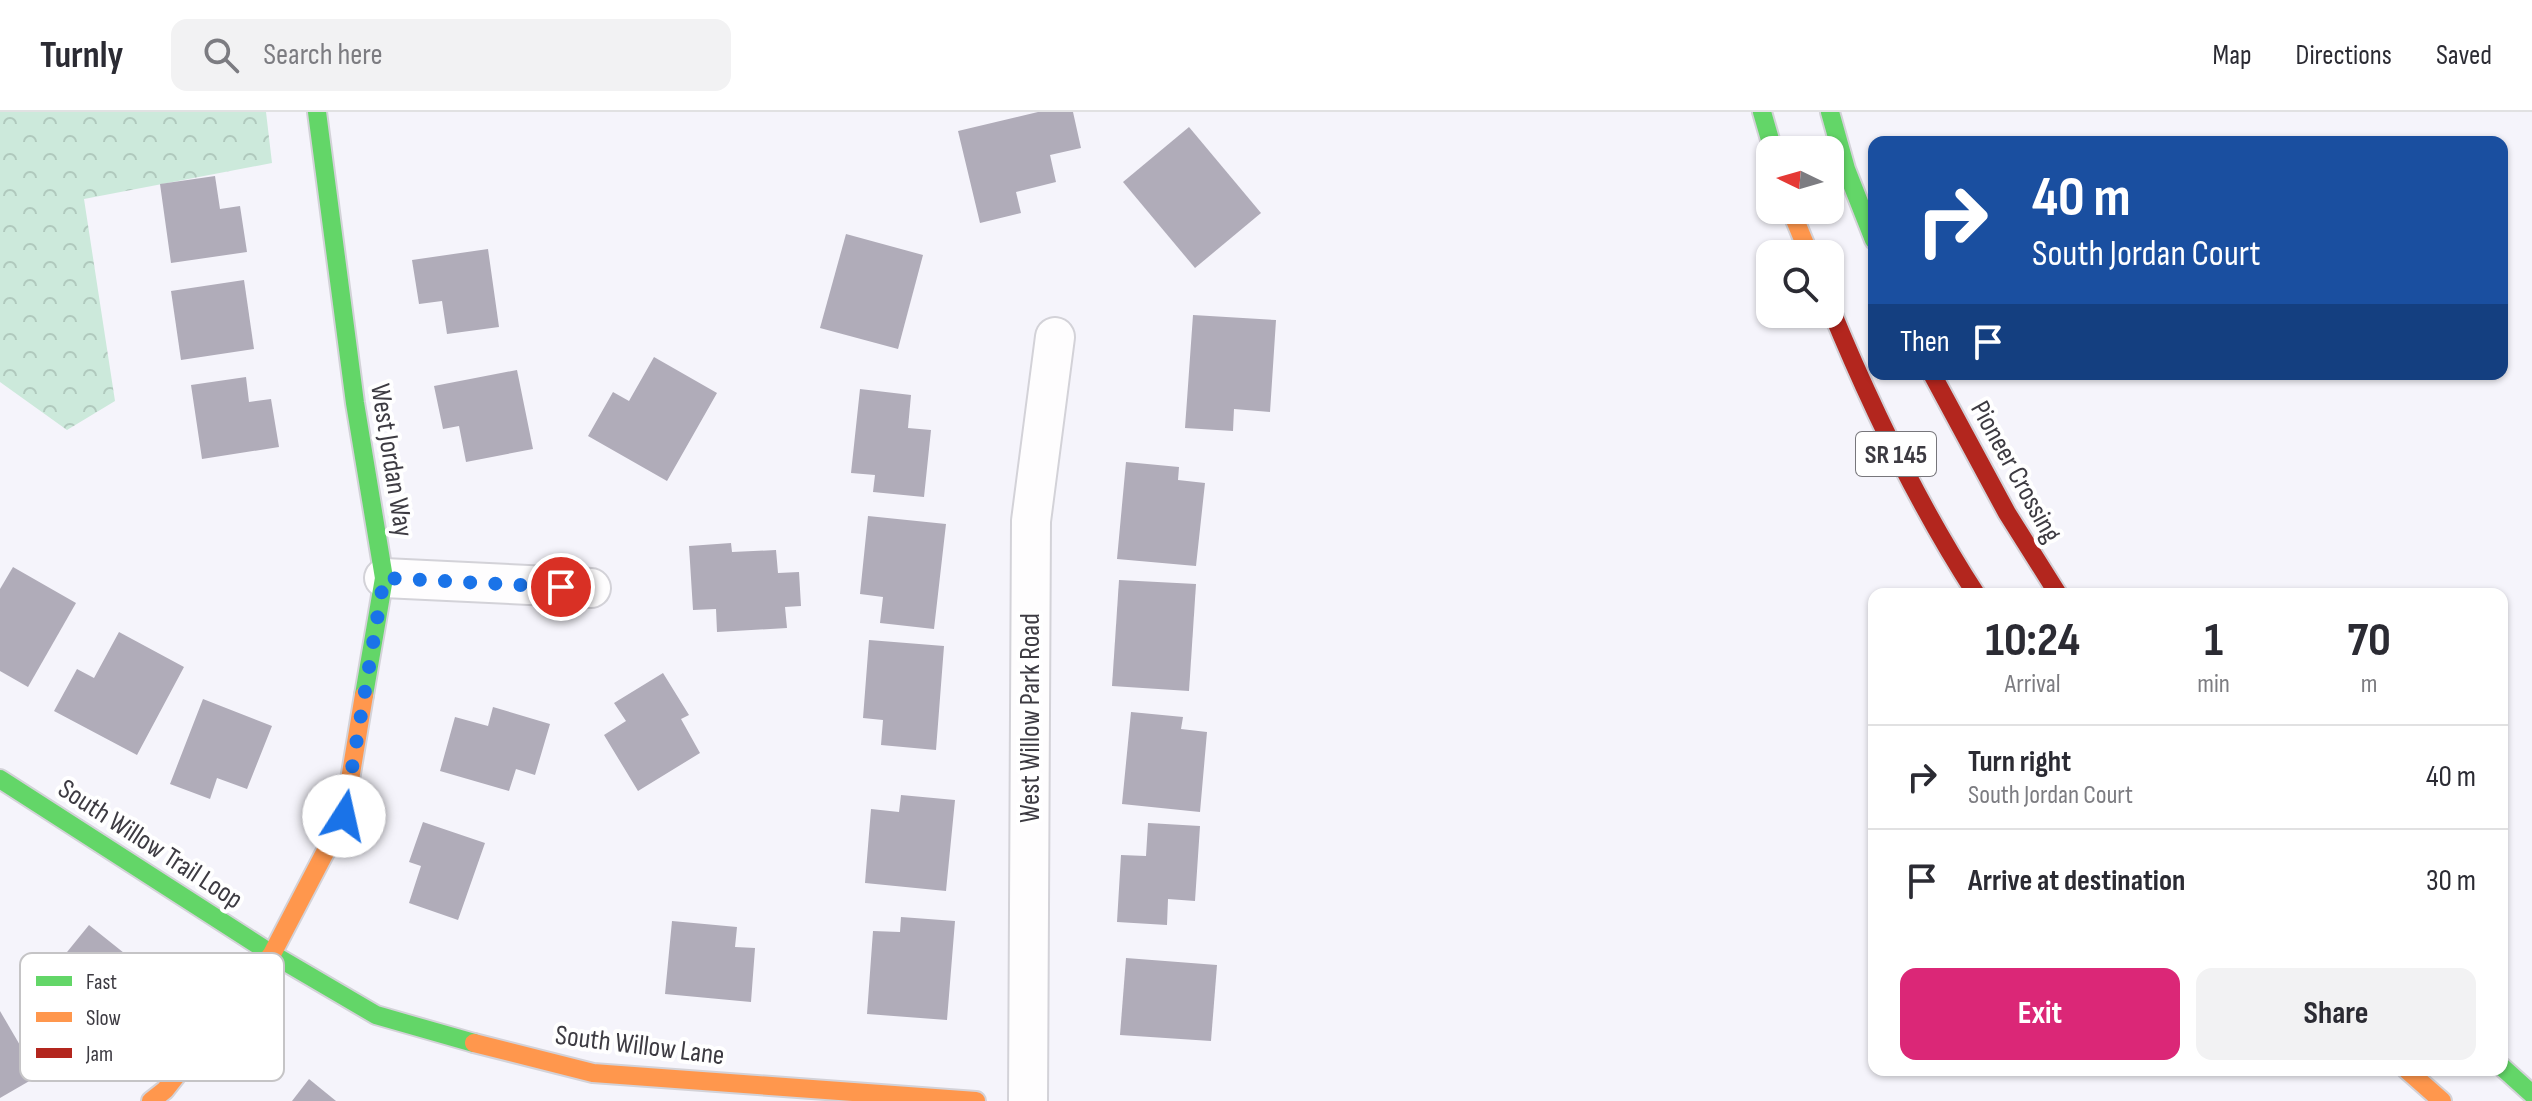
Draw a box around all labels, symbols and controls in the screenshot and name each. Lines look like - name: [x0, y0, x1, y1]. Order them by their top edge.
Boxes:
- search box: [171, 19, 731, 91]
- text: Turnly: [40, 33, 123, 78]
- icon: search: [199, 33, 243, 77]
- text: Search here: [263, 37, 383, 73]
- text: Map: [2213, 39, 2252, 72]
- text: Directions: [2296, 39, 2392, 72]
- text: Saved: [2436, 39, 2492, 72]
- north arrow: [1756, 136, 1844, 224]
- map controls: [1756, 136, 1844, 328]
- text: 40 m: [2032, 165, 2131, 232]
- icon: right: [1900, 168, 2004, 272]
- text: South Jordan Court: [2032, 233, 2260, 276]
- button: search: [1756, 240, 1844, 328]
- icon: arrive: [1966, 320, 2010, 364]
- text: Then: [1900, 324, 1950, 360]
- street label: West Jordan Way: [363, 381, 420, 539]
- street label: Pioneer Crossing: [1963, 395, 2068, 548]
- road number: SR 145: [1856, 432, 1936, 476]
- pin: [527, 553, 595, 621]
- icon: arrive: [539, 565, 583, 609]
- text: 10:24: [1985, 612, 2080, 669]
- text: 1: [2204, 612, 2223, 669]
- text: 70: [2347, 612, 2391, 669]
- street label: West Willow Park Road: [1014, 613, 1047, 823]
- text: Arrival: [2005, 669, 2061, 700]
- text: min: [2197, 669, 2230, 700]
- text: m: [2361, 669, 2377, 700]
- text: Turn right: [1968, 744, 2071, 780]
- icon: right: [1900, 755, 1944, 799]
- text: 40 m: [2426, 759, 2476, 795]
- street label: South Willow Trail Loop: [52, 772, 249, 916]
- position arrow: [302, 774, 386, 858]
- text: South Jordan Court: [1968, 780, 2133, 811]
- icon: arrive: [1900, 859, 1944, 903]
- text: Arrive at destination: [1968, 863, 2185, 899]
- text: 30 m: [2426, 863, 2476, 899]
- legend: [20, 953, 284, 1081]
- button: Exit: [1900, 968, 2180, 1060]
- button: Share: [2196, 968, 2476, 1060]
- text: Fast: [86, 969, 117, 996]
- text: Slow: [86, 1005, 121, 1032]
- street label: South Willow Lane: [553, 1019, 726, 1072]
- text: Jam: [85, 1041, 113, 1068]

